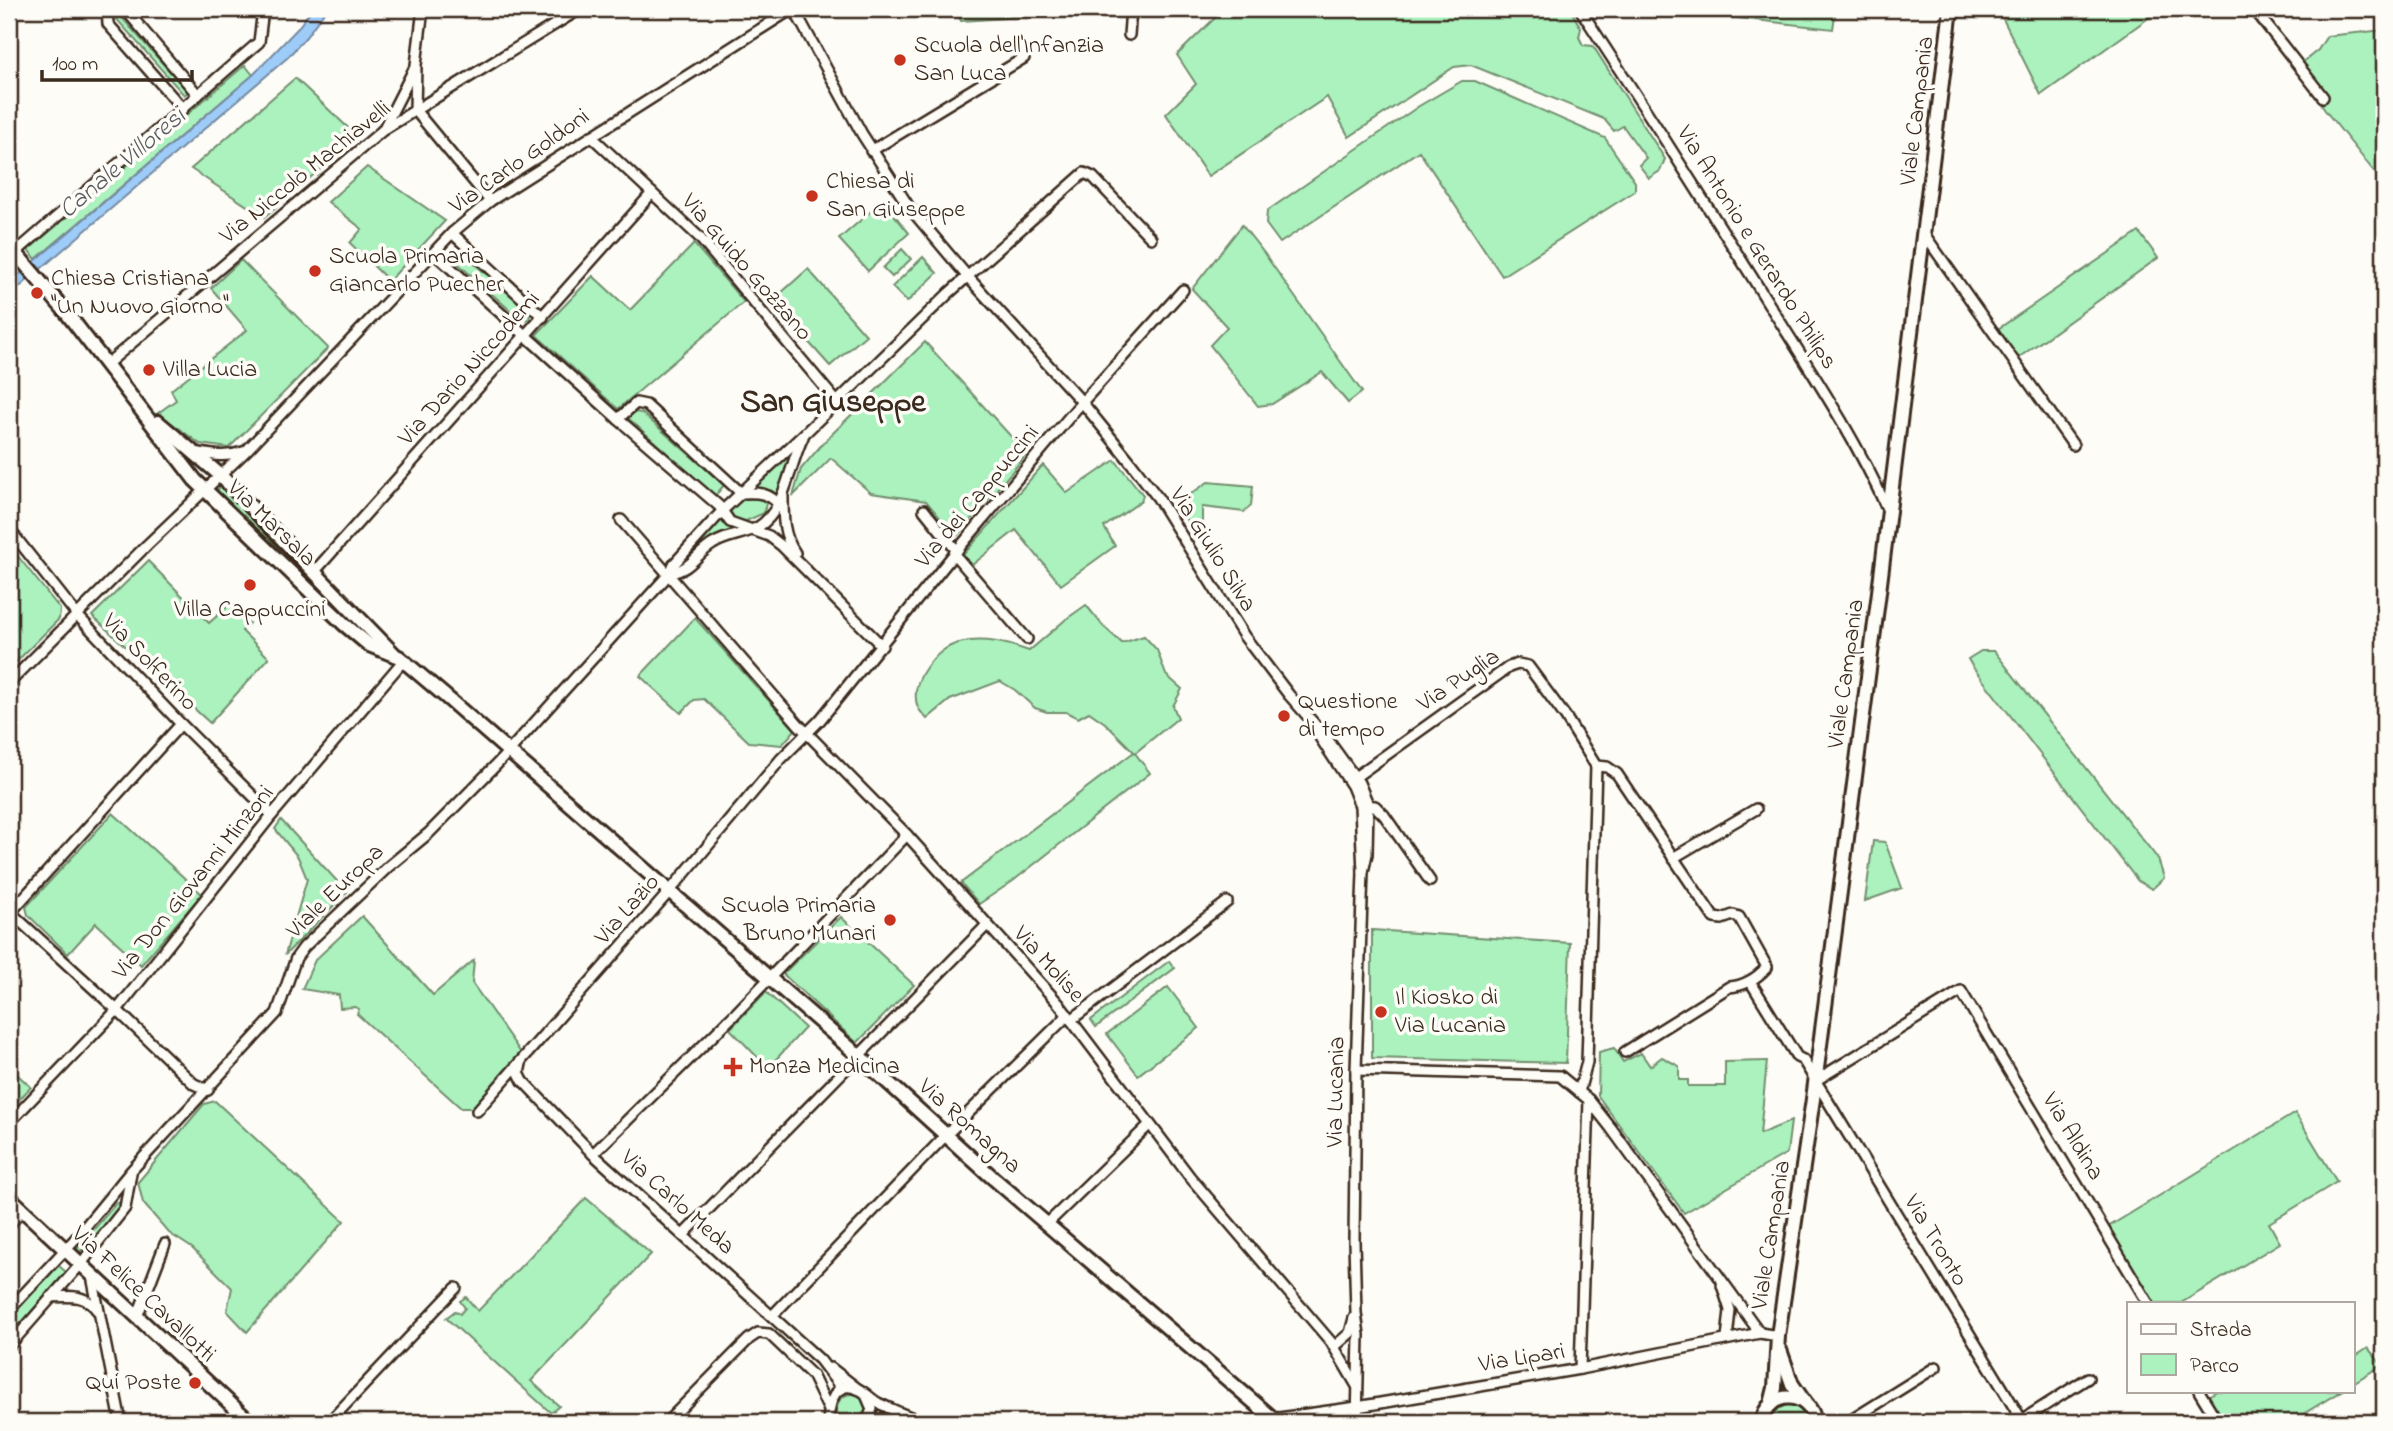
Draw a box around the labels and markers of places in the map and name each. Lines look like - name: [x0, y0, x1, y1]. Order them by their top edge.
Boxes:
- place label: Scuola dell'Infanzia San Luca: [914, 29, 1104, 92]
- marker: Scuola dell'Infanzia San Luca: [892, 52, 908, 68]
- place label: Chiesa di San Giuseppe: [826, 165, 965, 228]
- marker: Chiesa di San Giuseppe: [804, 188, 820, 204]
- place label: Scuola Primaria Giancarlo Puecher: [329, 240, 504, 303]
- place label: Chiesa Cristiana "Un Nuovo Giorno": [51, 262, 229, 325]
- marker: Scuola Primaria Giancarlo Puecher: [307, 263, 323, 279]
- marker: Chiesa Cristiana "Un Nuovo Giorno": [29, 285, 45, 301]
- place label: Villa Lucia: [162, 353, 257, 388]
- marker: Villa Lucia: [141, 362, 157, 378]
- marker: Villa Cappuccini: [242, 577, 258, 593]
- place label: Villa Cappuccini: [173, 593, 326, 628]
- place label: Questione di tempo: [1298, 685, 1398, 748]
- marker: Questione di tempo: [1276, 708, 1292, 724]
- place label: Scuola Primaria Bruno Munari: [721, 889, 876, 952]
- marker: Scuola Primaria Bruno Munari: [882, 912, 898, 928]
- place label: Il Kiosko di Via Lucania: [1394, 981, 1506, 1044]
- marker: Il Kiosko di Via Lucania: [1373, 1004, 1389, 1020]
- place label: Monza Medicina: [749, 1050, 900, 1085]
- marker: Monza Medicina: [723, 1057, 743, 1077]
- place label: Qui Poste: [86, 1366, 181, 1401]
- marker: Qui Poste: [187, 1375, 203, 1391]

